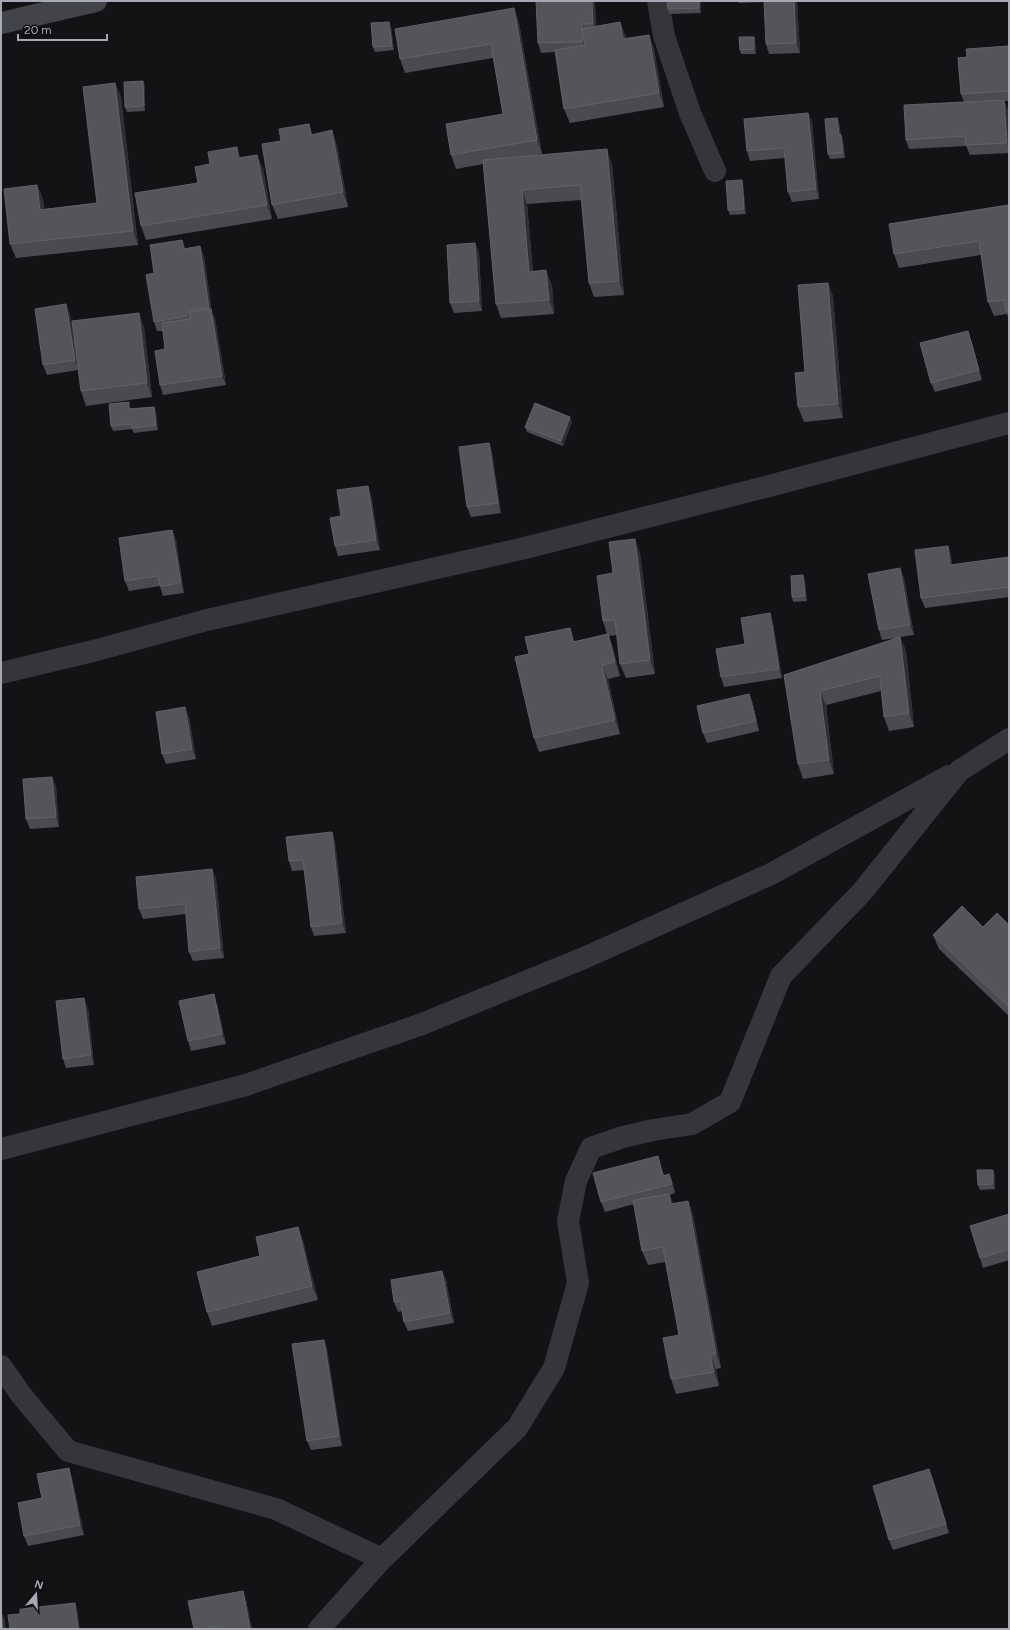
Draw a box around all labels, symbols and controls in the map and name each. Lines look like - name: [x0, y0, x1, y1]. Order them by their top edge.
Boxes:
- scale bar: [18, 16, 107, 42]
- text: 20 m: [24, 23, 52, 37]
- north arrow: [16, 1574, 56, 1614]
- text: N: [33, 1577, 45, 1592]

